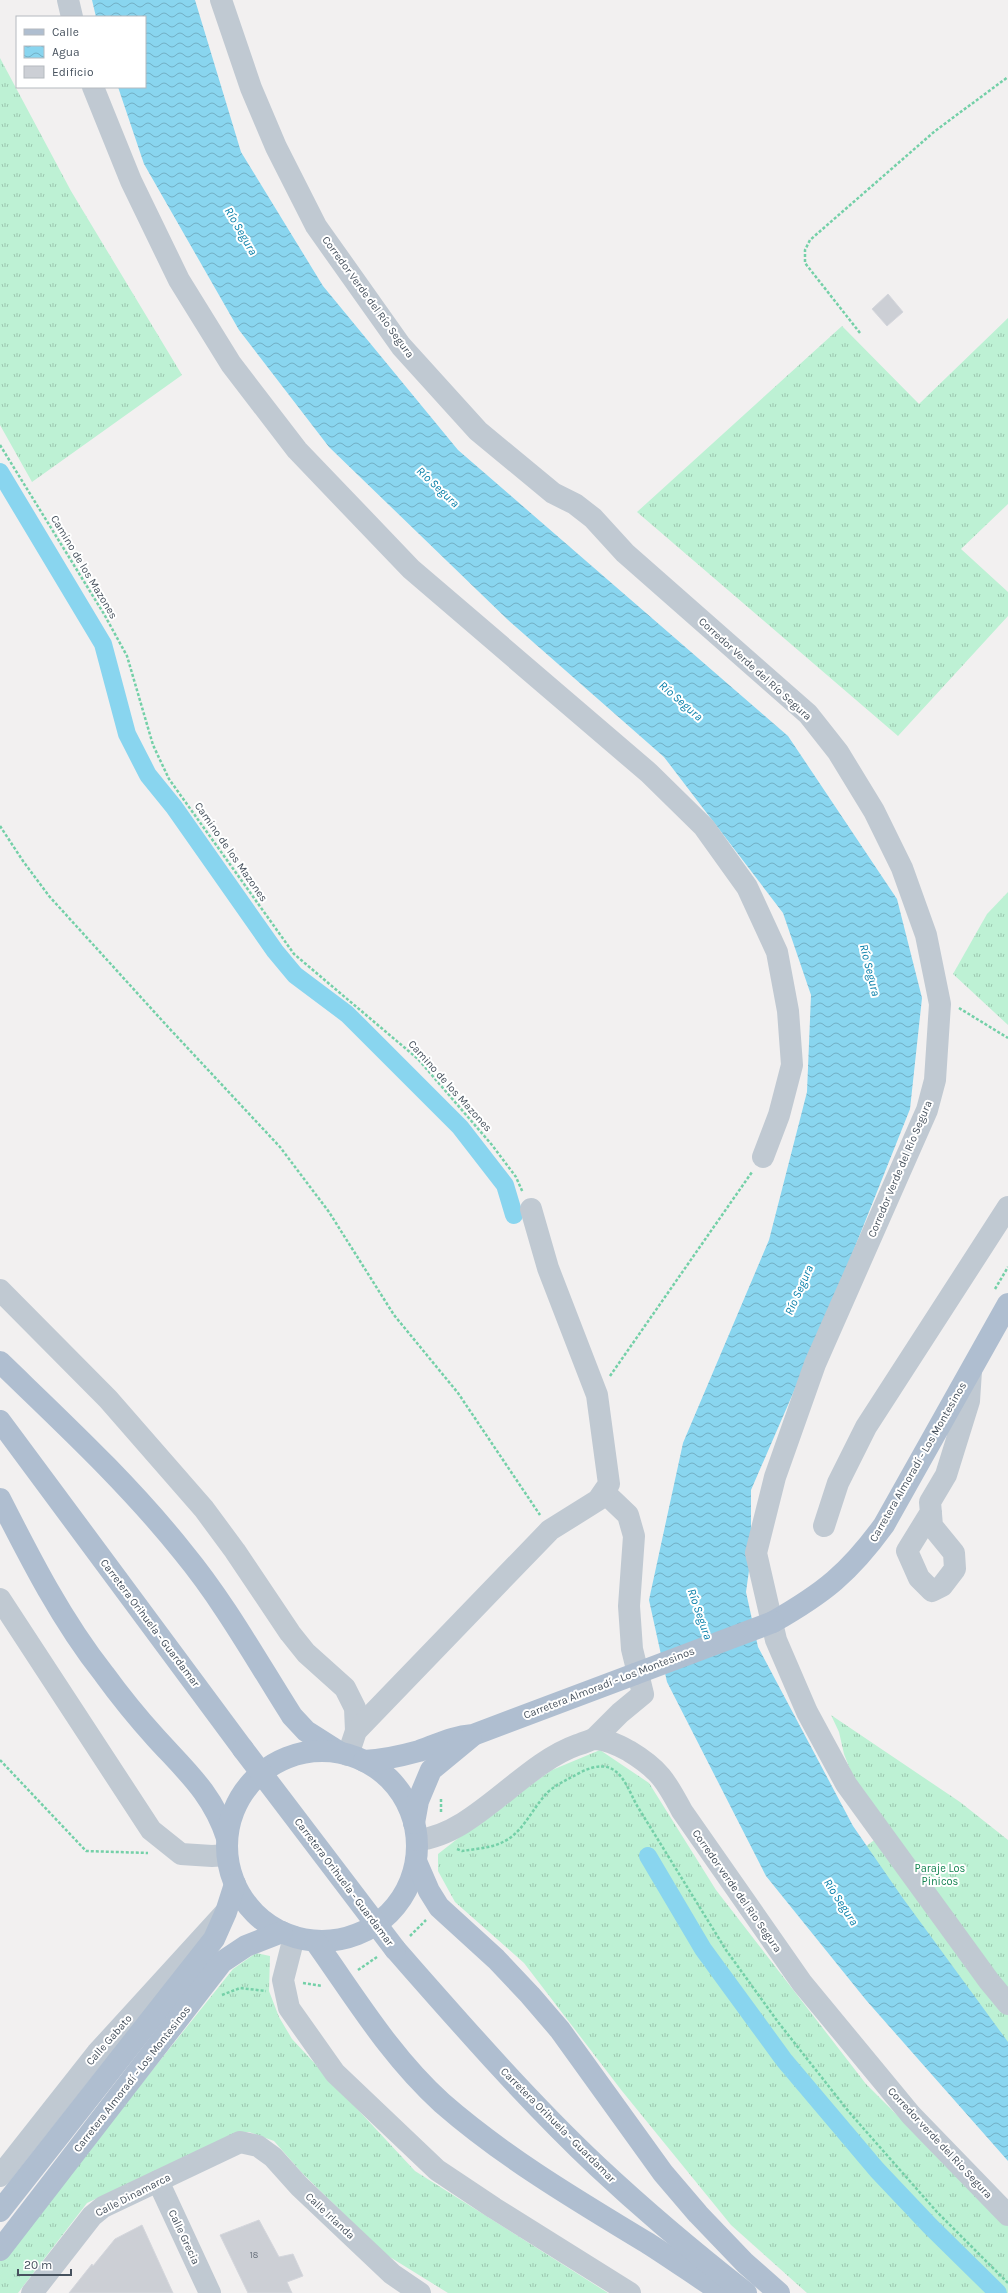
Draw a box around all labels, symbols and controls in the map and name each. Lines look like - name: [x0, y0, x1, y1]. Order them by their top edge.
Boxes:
- legend: [16, 16, 146, 88]
- text: Calle: [52, 25, 79, 39]
- text: Agua: [52, 45, 80, 59]
- text: Edificio: [52, 65, 93, 79]
- water label: Río Segura: [222, 204, 260, 258]
- street label: Corredor Verde del Río Segura: [319, 234, 417, 360]
- water label: Río Segura: [414, 464, 462, 510]
- street label: Camino de los Mazones: [48, 513, 120, 621]
- street label: Corredor Verde del Río Segura: [696, 615, 814, 723]
- water label: Río Segura: [656, 678, 706, 724]
- street label: Camino de los Mazones: [192, 800, 270, 904]
- water label: Río Segura: [857, 942, 883, 998]
- street label: Camino de los Mazones: [405, 1038, 495, 1135]
- street label: Corredor Verde del Río Segura: [865, 1099, 935, 1239]
- water label: Río Segura: [782, 1263, 816, 1317]
- street label: Carretera Almoradí - Los Montesinos: [867, 1380, 969, 1544]
- street label: Carretera Orihuela - Guardamar: [98, 1556, 202, 1690]
- water label: Río Segura: [685, 1587, 715, 1641]
- street label: Carretera Almoradí - Los Montesinos: [522, 1644, 697, 1722]
- street label: Carretera Orihuela - Guardamar: [292, 1815, 396, 1949]
- street label: Corredor verde del Rio Segura: [689, 1827, 785, 1955]
- park label: Paraje Los Pinicos: [915, 1862, 966, 1888]
- water label: Río Segura: [821, 1876, 861, 1928]
- street label: Carretera Almoradí - Los Montesinos: [71, 2003, 193, 2155]
- street label: Calle Gabato: [83, 2012, 135, 2068]
- street label: Carretera Orihuela - Guardamar: [498, 2065, 618, 2185]
- street label: Corredor verde del Rio Segura: [885, 2085, 995, 2201]
- street label: Calle Dinamarca: [93, 2170, 173, 2220]
- street label: Calle Irlanda: [303, 2190, 357, 2242]
- street label: Calle Grecia: [166, 2208, 202, 2266]
- house number: 18: [250, 2250, 259, 2260]
- scale bar: [18, 2251, 71, 2277]
- text: 20 m: [24, 2258, 52, 2272]

